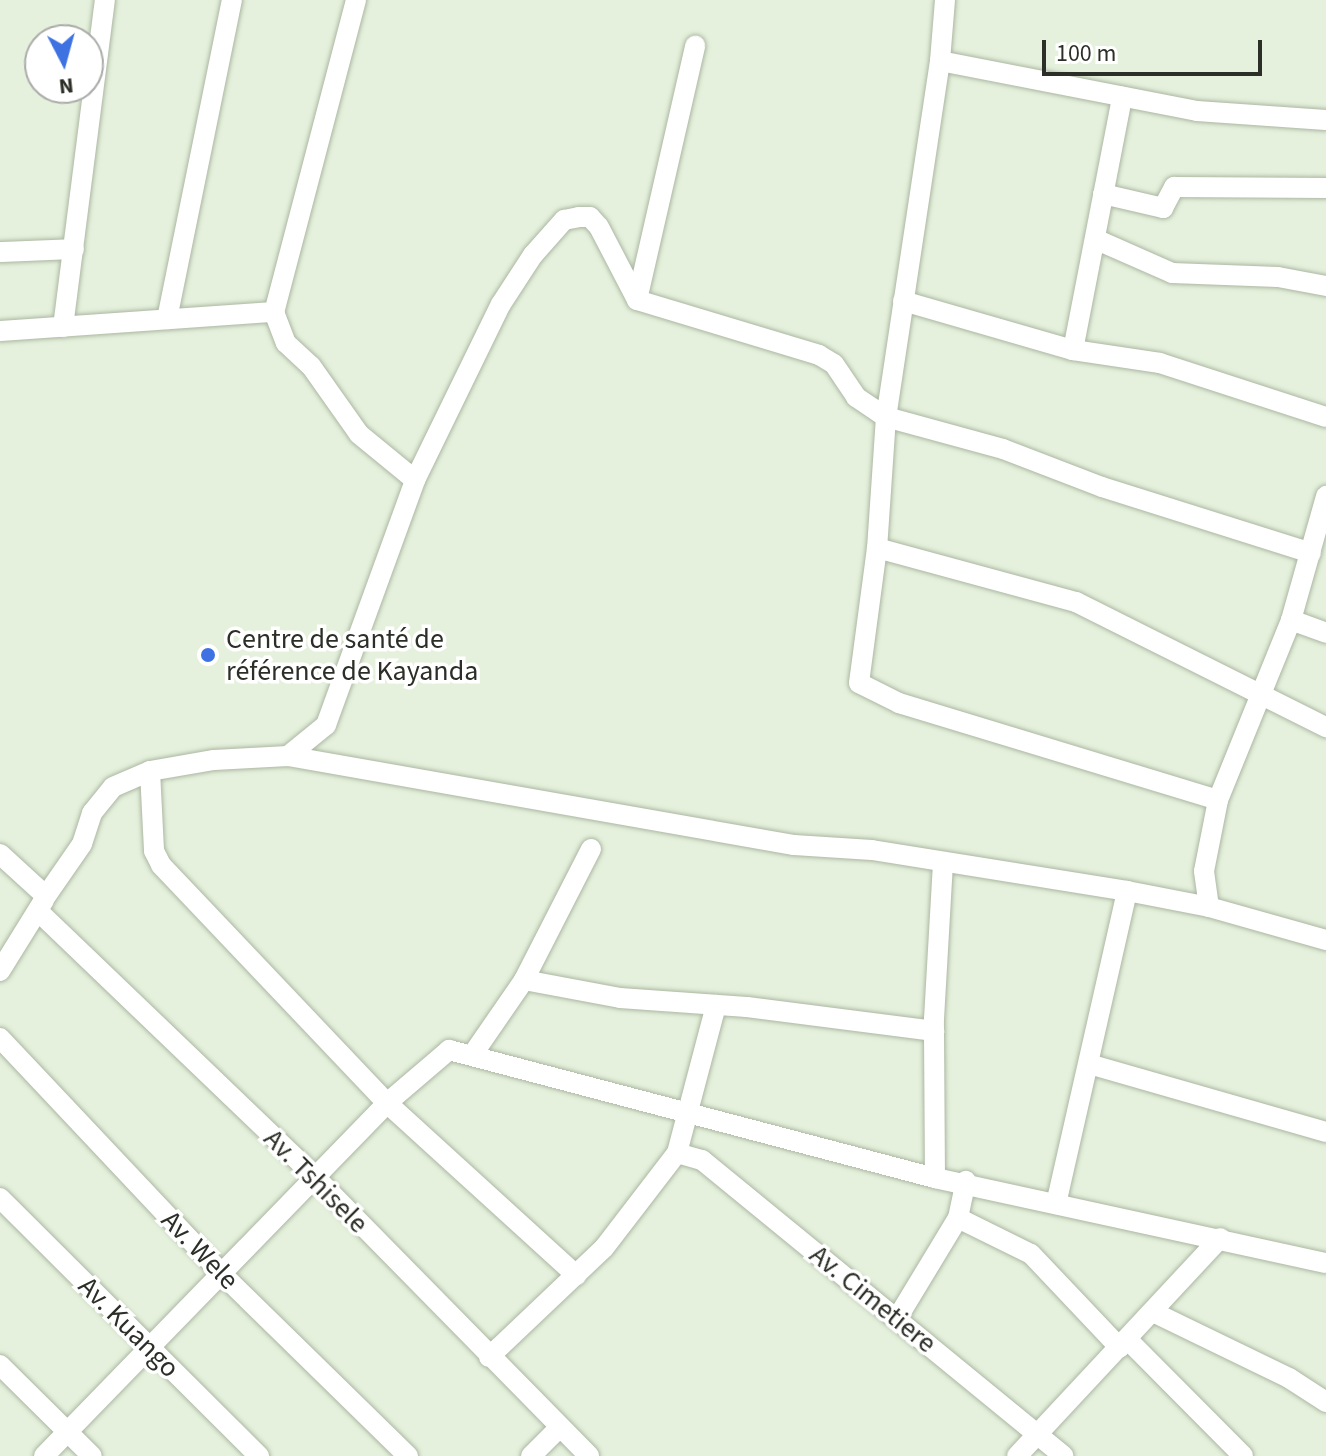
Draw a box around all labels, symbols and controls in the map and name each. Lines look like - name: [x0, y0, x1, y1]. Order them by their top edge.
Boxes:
- north arrow: [24, 24, 104, 104]
- scale bar: [1046, 24, 1266, 74]
- text: 100 m: [1056, 36, 1116, 71]
- text: N: [57, 69, 75, 103]
- place label: Centre de santé de référence de Kayanda: [226, 622, 478, 688]
- marker: Centre de santé de référence de Kayanda: [197, 644, 219, 666]
- street label: Av. Tshisele: [257, 1122, 375, 1240]
- street label: Av. Wele: [154, 1204, 246, 1296]
- street label: Av. Cimetiere: [803, 1238, 943, 1360]
- street label: Av. Kuango: [71, 1269, 187, 1385]

